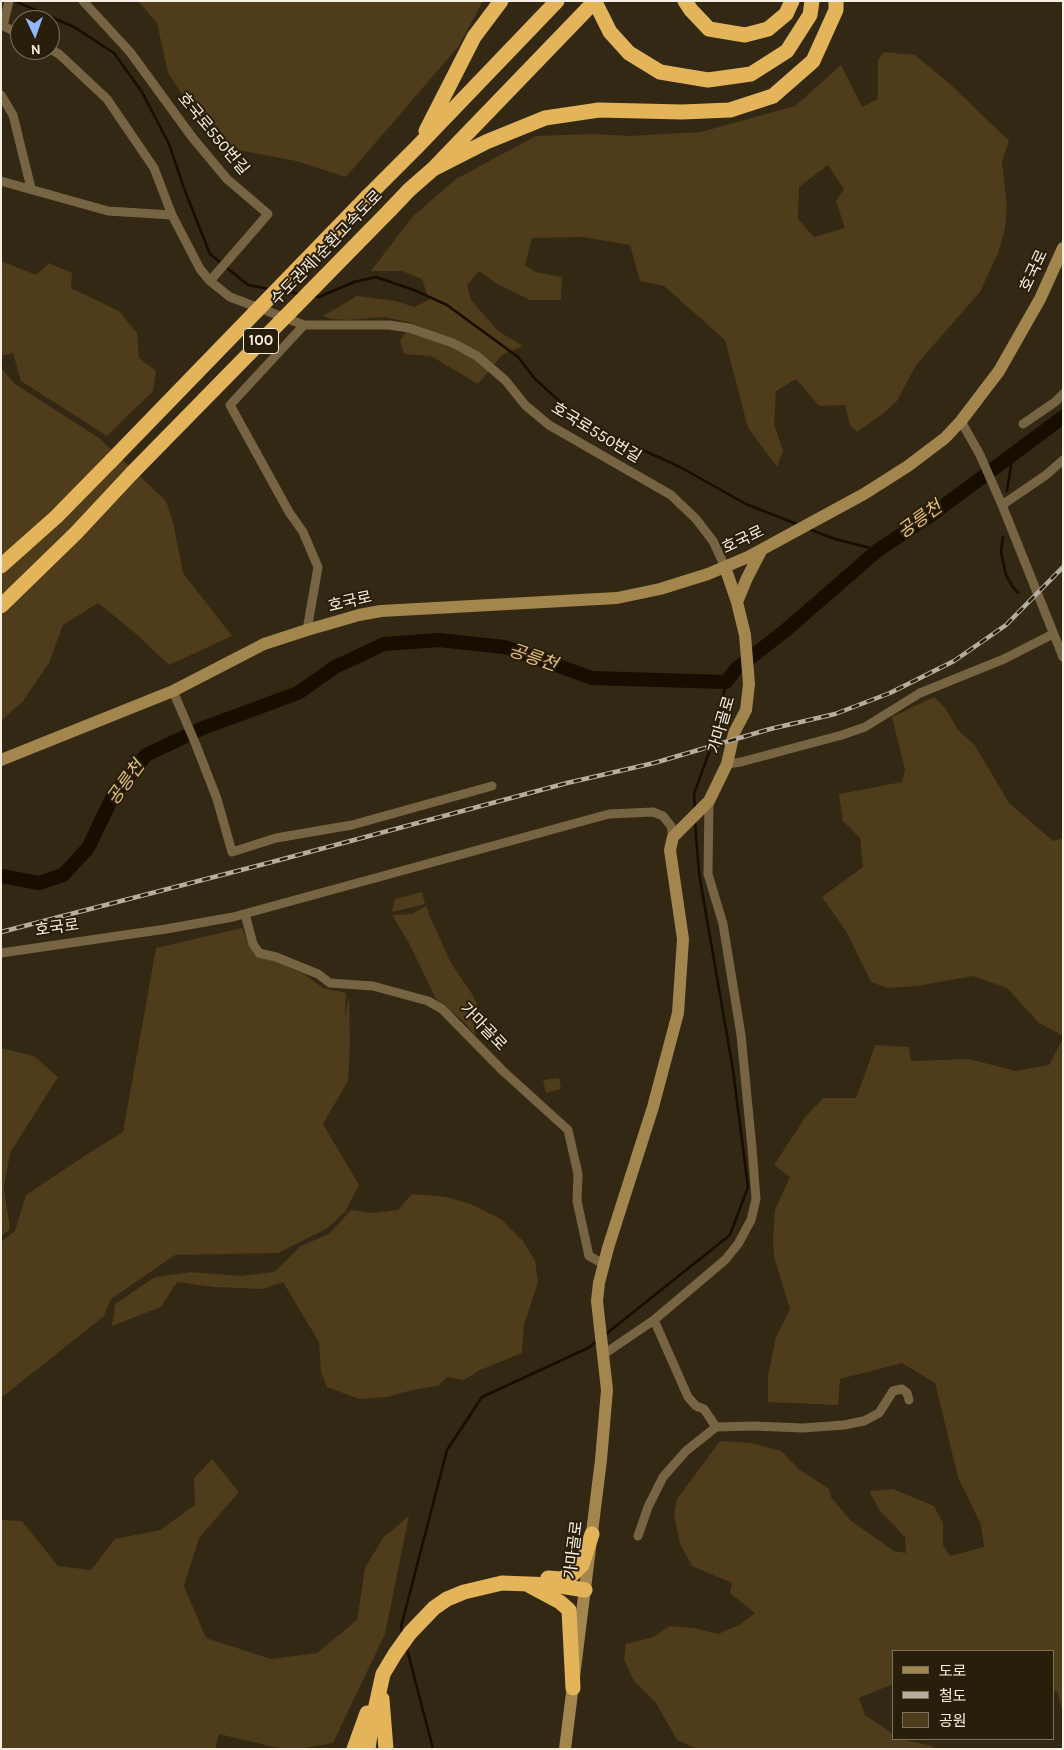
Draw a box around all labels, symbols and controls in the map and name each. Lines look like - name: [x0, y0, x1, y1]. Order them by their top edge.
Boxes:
- north arrow: [10, 10, 60, 60]
- text: N: [30, 41, 41, 58]
- street label: 호국로550번길: [173, 89, 253, 179]
- street label: 수도권제1순환고속도로: [267, 186, 387, 310]
- street label: 호국로: [1016, 247, 1052, 295]
- road number: 100: [244, 328, 278, 354]
- street label: 호국로550번길: [548, 399, 644, 467]
- water label: 공릉천: [894, 497, 946, 543]
- street label: 호국로: [719, 522, 767, 558]
- street label: 호국로: [326, 588, 374, 616]
- water label: 공릉천: [506, 640, 560, 676]
- street label: 가마골로: [705, 694, 739, 756]
- water label: 공릉천: [103, 757, 149, 809]
- street label: 호국로: [34, 915, 80, 941]
- street label: 가마골로: [456, 999, 510, 1055]
- street label: 가마골로: [561, 1520, 587, 1580]
- legend: [892, 1650, 1054, 1740]
- text: 도로: [939, 1662, 967, 1680]
- text: 철도: [939, 1687, 967, 1705]
- text: 공원: [939, 1712, 967, 1730]

